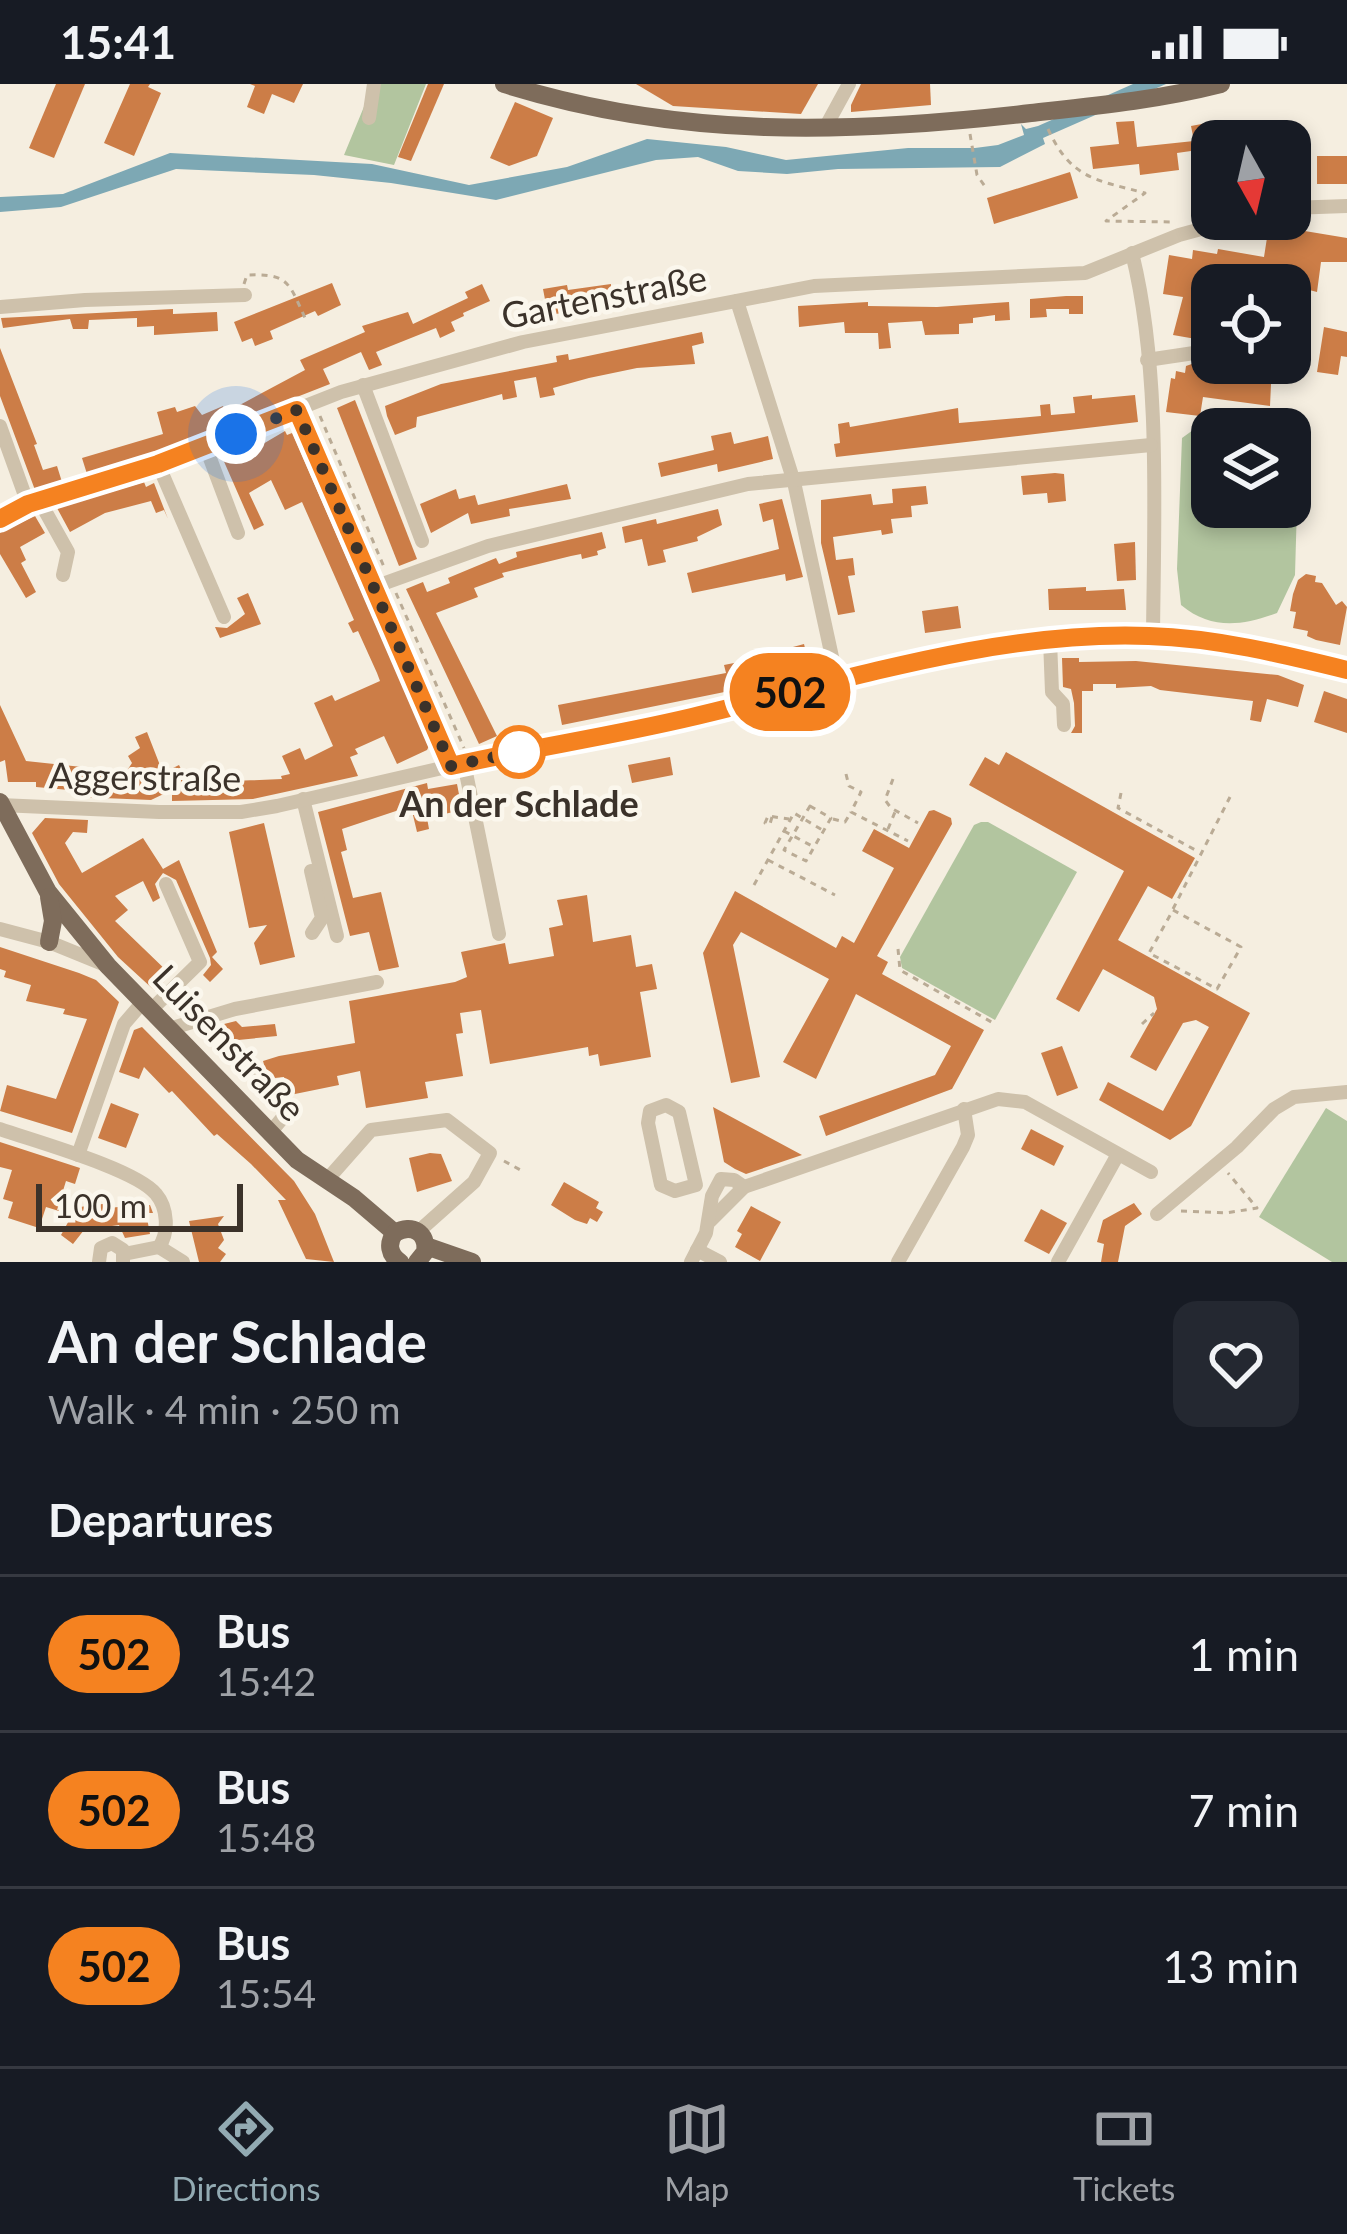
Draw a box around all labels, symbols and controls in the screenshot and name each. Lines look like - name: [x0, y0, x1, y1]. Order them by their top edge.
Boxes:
- text: 15:41: [60, 15, 176, 69]
- north arrow: [1191, 120, 1311, 240]
- map controls: [1191, 120, 1311, 528]
- street label: Gartenstraße: [497, 255, 710, 337]
- button: locate: [1191, 264, 1311, 384]
- your location: [206, 404, 266, 464]
- button: layers: [1191, 408, 1311, 528]
- line badge: 502: [721, 653, 859, 731]
- text: 502: [753, 667, 827, 717]
- marker: An der Schlade: [494, 727, 544, 777]
- street label: Aggerstraße: [48, 752, 242, 800]
- place label: An der Schlade: [398, 781, 639, 825]
- street label: Luisenstraße: [144, 955, 315, 1130]
- scale bar: [36, 1178, 243, 1231]
- text: 100 m: [54, 1185, 147, 1225]
- button: heart: [1173, 1301, 1299, 1427]
- text: An der Schlade: [48, 1307, 427, 1375]
- text: Walk · 4 min · 250 m: [48, 1386, 401, 1432]
- text: Departures: [48, 1493, 273, 1547]
- text: Bus: [216, 1604, 290, 1658]
- text: 1 min: [1188, 1627, 1299, 1681]
- text: 502: [77, 1629, 151, 1679]
- text: 15:42: [216, 1658, 316, 1704]
- text: Bus: [216, 1760, 290, 1814]
- text: 7 min: [1188, 1783, 1299, 1837]
- text: 502: [77, 1785, 151, 1835]
- text: 15:48: [216, 1814, 316, 1860]
- text: Bus: [216, 1916, 290, 1970]
- text: 13 min: [1162, 1939, 1299, 1993]
- text: 502: [77, 1941, 151, 1991]
- text: 15:54: [216, 1970, 316, 2016]
- tab: Directions: [172, 2096, 321, 2208]
- tab: Map: [664, 2096, 730, 2208]
- tab: Tickets: [1073, 2096, 1175, 2208]

